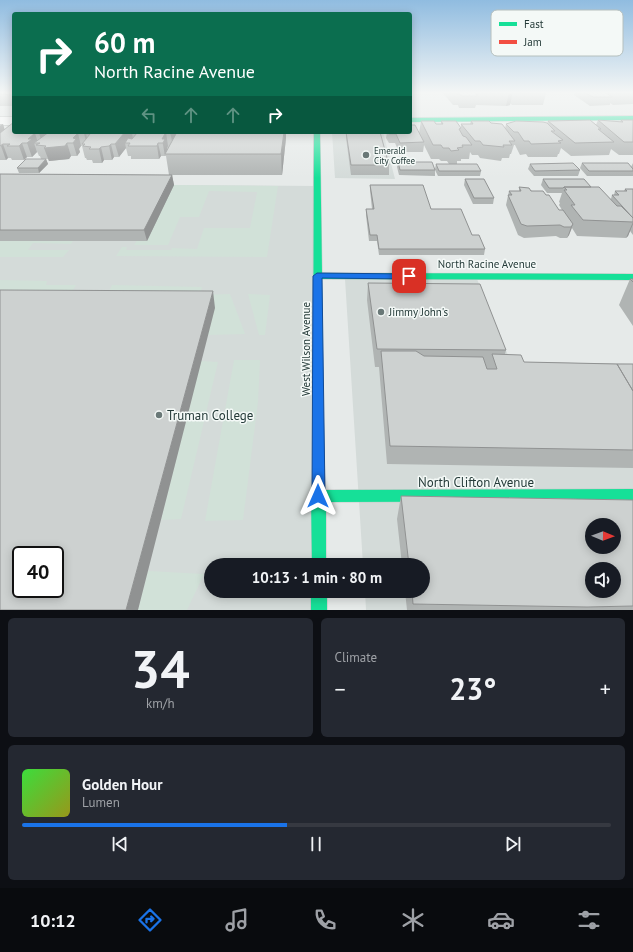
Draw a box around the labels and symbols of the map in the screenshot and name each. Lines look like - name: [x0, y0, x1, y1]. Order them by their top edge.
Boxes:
- legend: [491, 10, 623, 56]
- text: Fast: [524, 17, 544, 31]
- text: Jam: [523, 35, 542, 49]
- place label: Emerald City Coffee: [374, 145, 416, 166]
- marker: Emerald City Coffee: [361, 150, 371, 160]
- street label: North Racine Avenue: [438, 257, 537, 271]
- pin: [392, 259, 426, 293]
- street label: West Wilson Avenue: [299, 302, 313, 396]
- place label: Jimmy John's: [388, 305, 449, 319]
- marker: Jimmy John's: [376, 307, 386, 317]
- place label: Truman College: [167, 407, 253, 424]
- marker: Truman College: [154, 410, 164, 420]
- street label: North Clifton Avenue: [418, 474, 534, 491]
- position arrow: [297, 475, 339, 517]
- north arrow: [585, 518, 621, 554]
- speed limit sign: 40: [12, 546, 64, 598]

